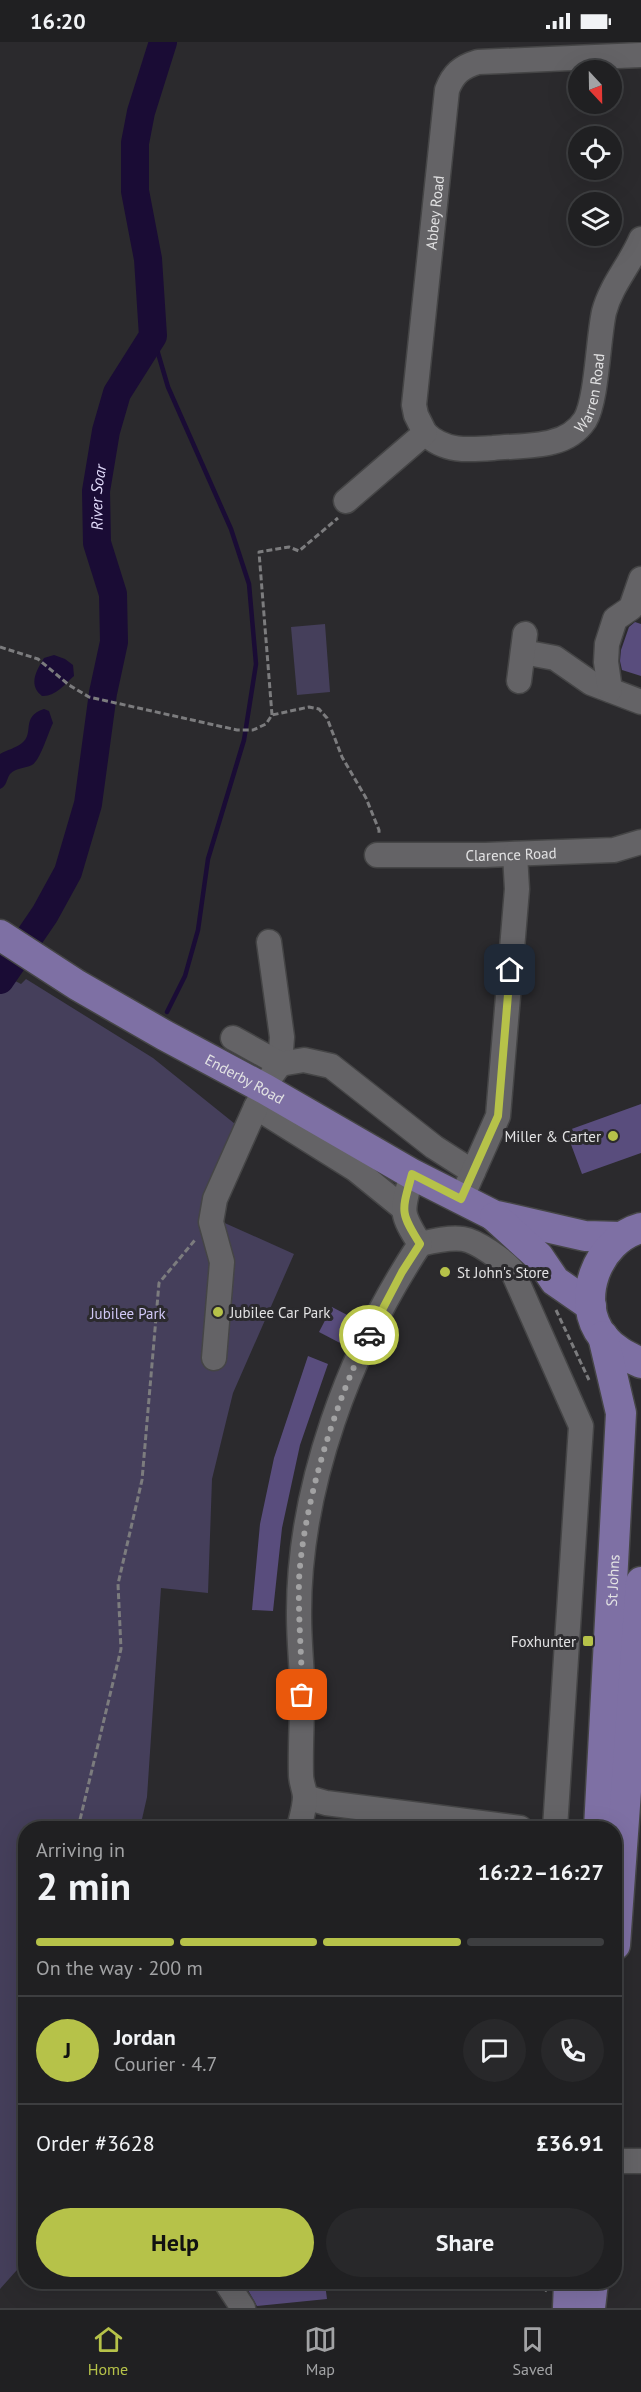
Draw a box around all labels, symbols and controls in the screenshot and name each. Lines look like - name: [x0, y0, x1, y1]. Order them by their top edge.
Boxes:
- text: 16:20: [30, 7, 86, 35]
- north arrow: [568, 60, 622, 114]
- map controls: [568, 60, 622, 246]
- button: locate: [568, 126, 622, 180]
- street label: Abbey Road: [421, 175, 447, 251]
- button: layers: [568, 192, 622, 246]
- street label: Warren Road: [570, 352, 608, 436]
- water label: River Soar: [86, 461, 111, 530]
- street label: Clarence Road: [465, 843, 557, 865]
- pin: [484, 944, 535, 995]
- icon: home: [493, 953, 526, 986]
- street label: Enderby Road: [202, 1049, 288, 1108]
- place label: Miller & Carter: [504, 1127, 601, 1146]
- marker: Miller & Carter: [606, 1129, 620, 1143]
- place label: St John's Store: [457, 1263, 549, 1282]
- marker: St John's Store: [438, 1265, 452, 1279]
- place label: Jubilee Car Park: [229, 1303, 331, 1322]
- park label: Jubilee Park: [89, 1304, 167, 1323]
- marker: Jubilee Car Park: [211, 1305, 225, 1319]
- courier: [339, 1305, 399, 1365]
- icon: car: [353, 1319, 386, 1352]
- street label: St Johns: [601, 1554, 623, 1607]
- place label: Foxhunter: [511, 1632, 576, 1651]
- marker: Foxhunter: [581, 1634, 595, 1648]
- pin: [276, 1669, 327, 1720]
- icon: bag: [285, 1678, 318, 1711]
- text: Arriving in: [36, 1837, 125, 1863]
- text: 16:22–16:27: [478, 1858, 604, 1886]
- text: 2 min: [36, 1860, 131, 1911]
- text: On the way · 200 m: [36, 1955, 203, 1981]
- button: chat: [463, 2019, 526, 2082]
- button: phone: [541, 2019, 604, 2082]
- text: Jordan: [114, 2023, 176, 2051]
- text: J: [64, 2036, 71, 2064]
- text: Courier · 4.7: [114, 2051, 217, 2077]
- text: Order #3628: [36, 2129, 155, 2157]
- text: £36.91: [536, 2129, 604, 2157]
- button: Help: [36, 2208, 314, 2277]
- button: Share: [326, 2208, 604, 2277]
- tab: Home: [88, 2323, 128, 2379]
- tab: Map: [304, 2323, 337, 2379]
- tab: Saved: [512, 2323, 553, 2379]

